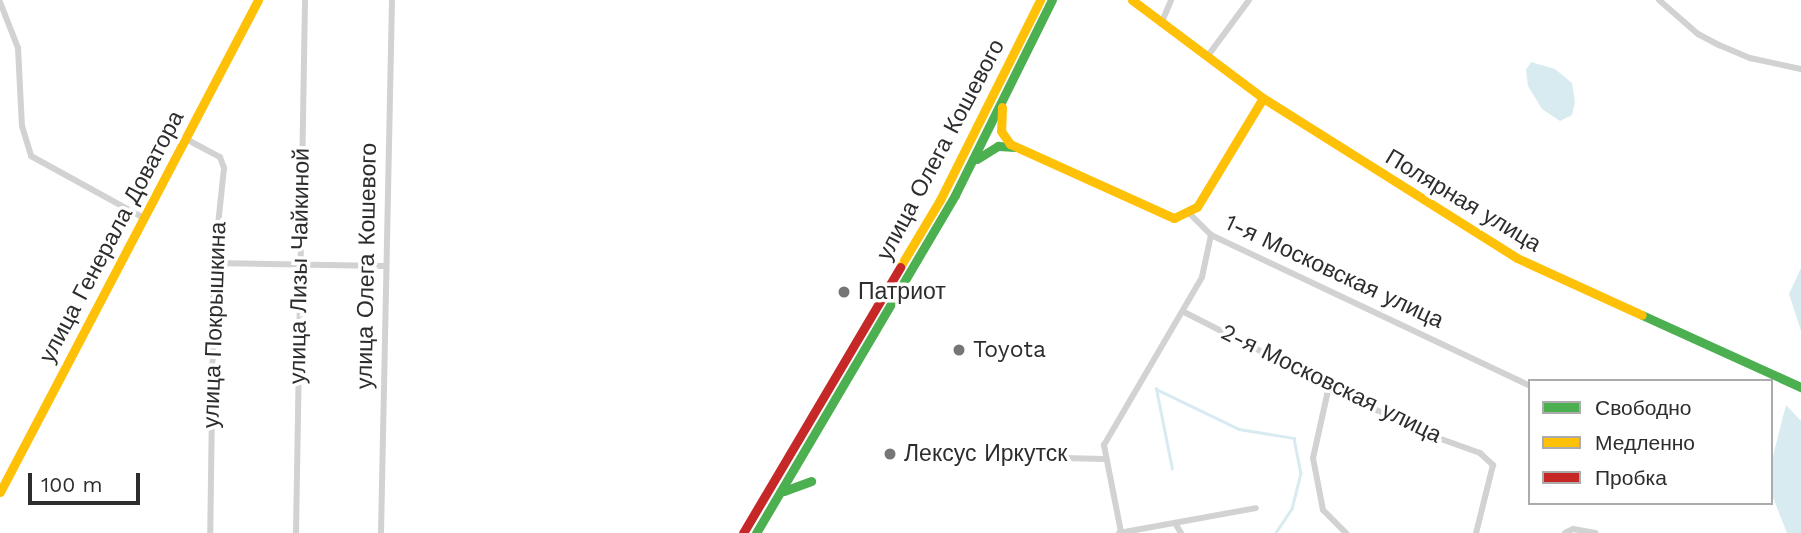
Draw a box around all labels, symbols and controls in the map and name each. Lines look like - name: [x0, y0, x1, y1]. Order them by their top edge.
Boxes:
- street label: улица Олега Кошевого: [871, 35, 1011, 265]
- street label: улица Генерала Доватора: [34, 106, 190, 368]
- street label: улица Олега Кошевого: [351, 143, 383, 389]
- street label: Полярная улица: [1380, 144, 1546, 258]
- street label: улица Лизы Чайкиной: [284, 148, 316, 384]
- street label: 1-я Московская улица: [1220, 209, 1448, 335]
- street label: улица Покрышкина: [198, 221, 232, 429]
- place label: Патриот: [858, 278, 946, 306]
- marker: Патриот: [836, 284, 852, 300]
- street label: 2-я Московская улица: [1216, 319, 1446, 449]
- place label: Toyota: [973, 336, 1046, 364]
- marker: Toyota: [951, 342, 967, 358]
- legend: [1528, 379, 1773, 505]
- text: Свободно: [1595, 395, 1692, 420]
- text: Медленно: [1595, 430, 1695, 455]
- place label: Лексус Иркутск: [904, 440, 1067, 468]
- marker: Лексус Иркутск: [882, 446, 898, 462]
- scale bar: [32, 460, 144, 504]
- text: Пробка: [1595, 465, 1667, 490]
- text: 100 m: [41, 472, 103, 497]

